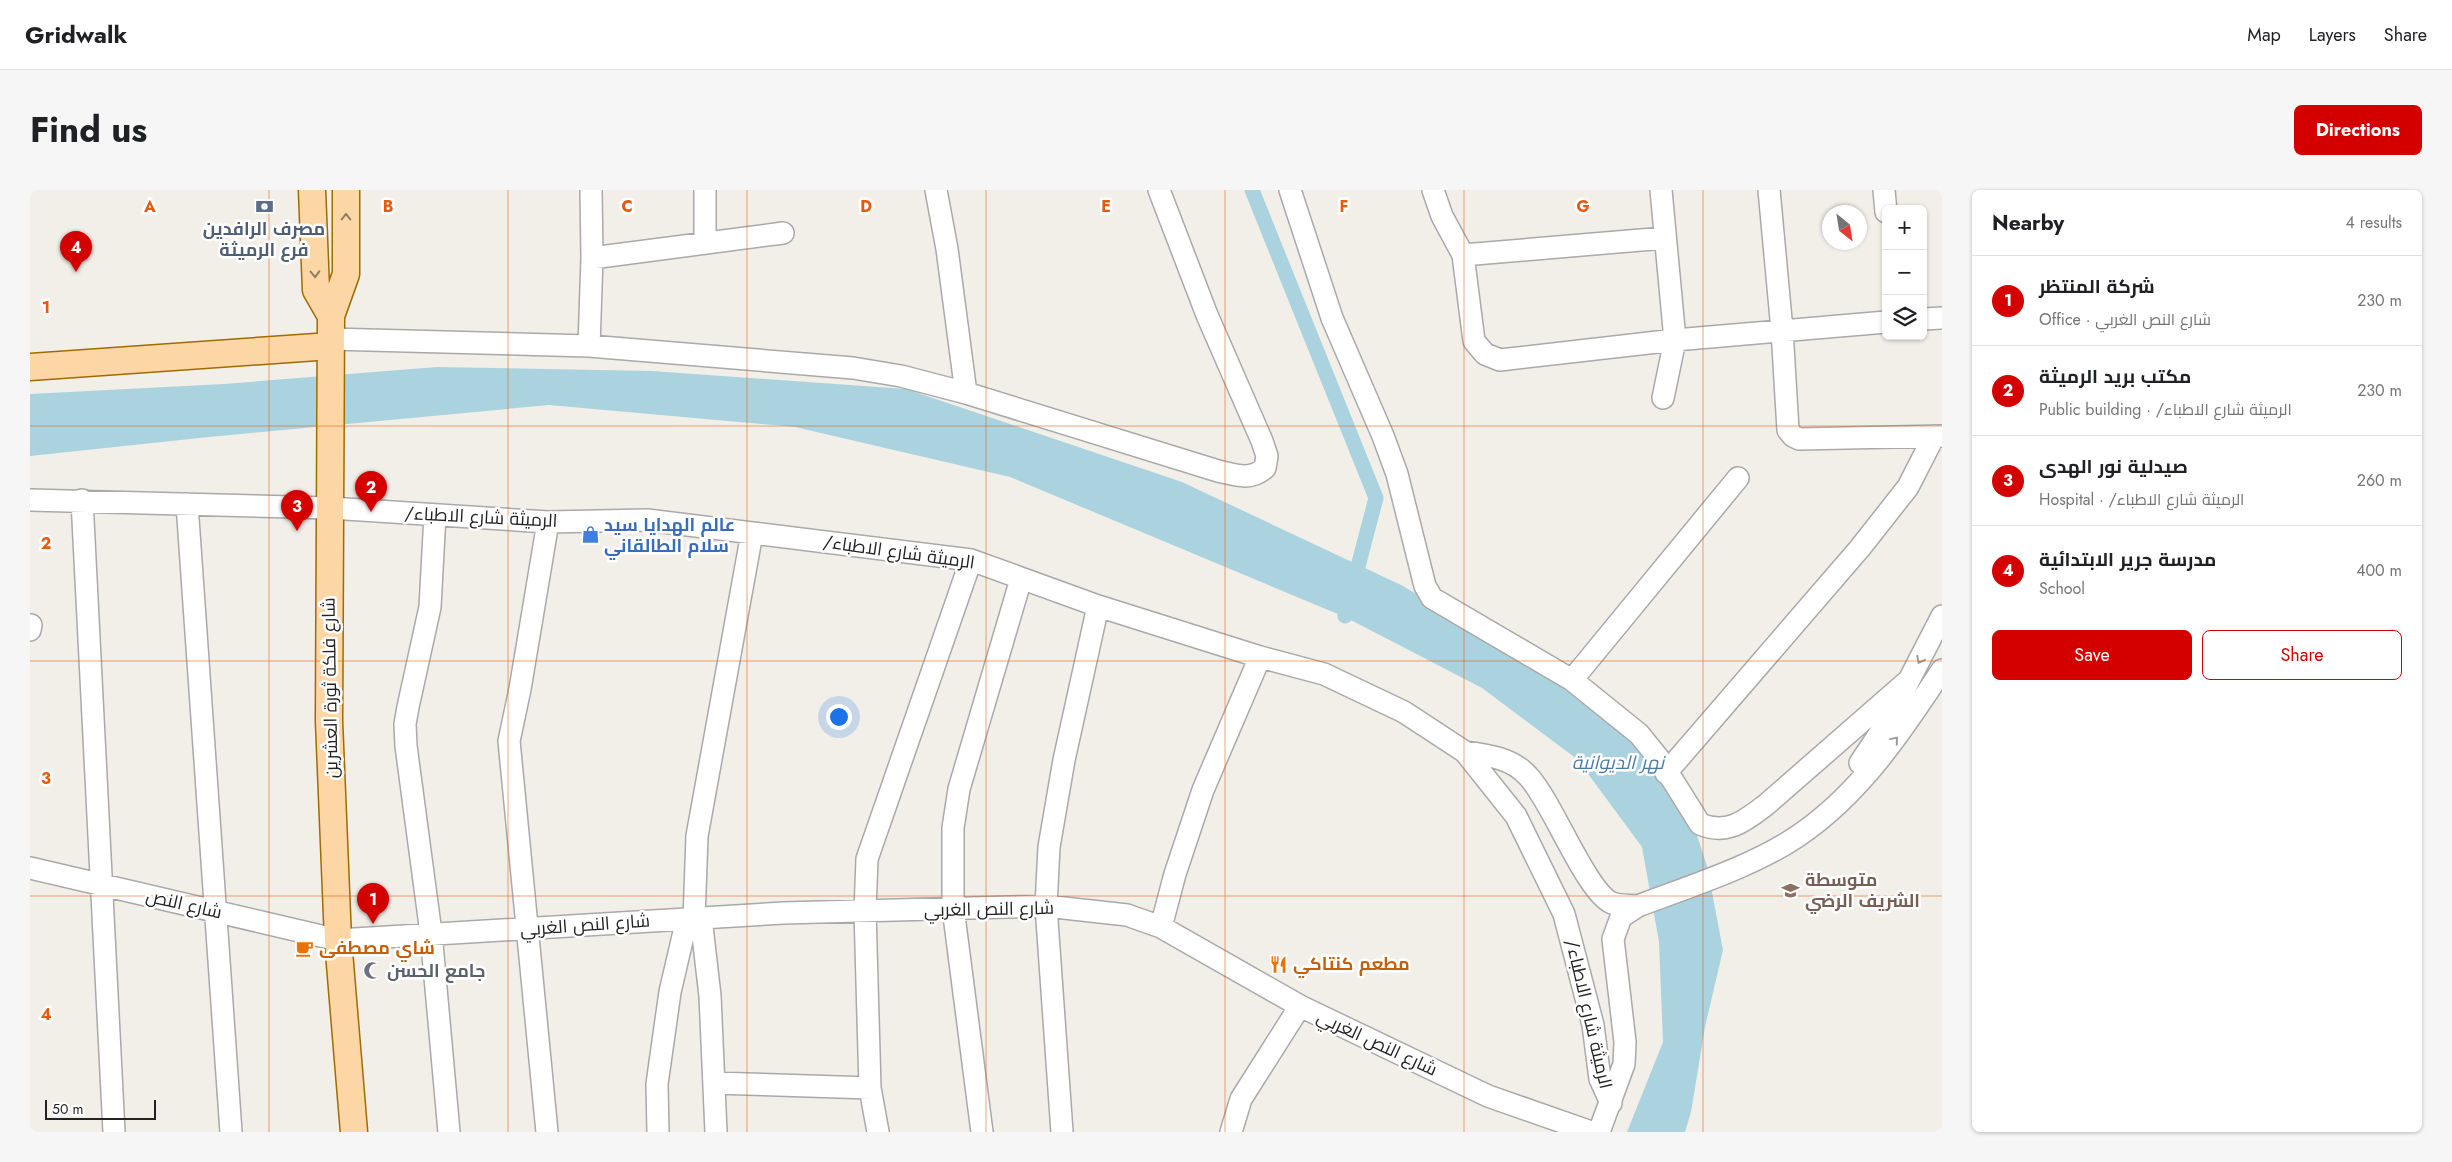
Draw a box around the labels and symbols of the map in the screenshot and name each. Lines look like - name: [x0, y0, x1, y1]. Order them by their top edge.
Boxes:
- text: A: [143, 195, 156, 218]
- text: B: [383, 195, 393, 218]
- text: C: [621, 195, 633, 218]
- text: D: [860, 195, 872, 218]
- text: E: [1101, 195, 1111, 218]
- text: F: [1340, 195, 1348, 218]
- text: G: [1576, 195, 1590, 218]
- bank icon: مصرف الرافدين فرع الرميثة: [254, 196, 274, 216]
- north arrow: [1822, 205, 1867, 250]
- one-way arrow: [341, 213, 351, 220]
- place label: مصرف الرافدين فرع الرميثة: [203, 216, 325, 263]
- pin: 4: [60, 231, 92, 272]
- one-way arrow: [310, 270, 320, 278]
- text: 1: [42, 296, 50, 319]
- pin: 2: [355, 471, 387, 512]
- pin: 3: [281, 490, 313, 531]
- street label: /الرميثة شارع الاطباء: [404, 500, 558, 534]
- place label: عالم الهدايا سيد سلام الطالقاني: [604, 512, 735, 561]
- shop icon: عالم الهدايا سيد سلام الطالقاني: [580, 525, 600, 545]
- street label: /الرميثة شارع الاطباء: [821, 528, 977, 576]
- text: 2: [41, 532, 51, 555]
- street label: شارع فلكة ثورة العشرين: [315, 597, 345, 779]
- one-way arrow: [1916, 654, 1926, 663]
- your location: [826, 704, 852, 730]
- one-way arrow: [1889, 737, 1897, 746]
- water label: نهر الديوانية: [1572, 749, 1666, 776]
- text: 3: [41, 767, 51, 790]
- place label: متوسطة الشريف الرضي: [1805, 867, 1920, 915]
- school or university icon: متوسطة الشريف الرضي: [1781, 880, 1801, 900]
- street label: شارع النص: [143, 883, 225, 925]
- pin: 1: [357, 883, 389, 924]
- street label: شارع النص الغربي: [924, 895, 1054, 924]
- street label: شارع النص الغربي: [519, 907, 651, 944]
- place label: شاي مصطفى: [319, 935, 435, 962]
- street label: /الرميثة شارع الاطباء: [1559, 937, 1619, 1091]
- cafe icon: شاي مصطفى: [295, 938, 315, 958]
- place label: مطعم كنتاكي: [1293, 951, 1410, 979]
- restaurant icon: مطعم كنتاكي: [1269, 954, 1289, 974]
- place label: جامع الحسن: [387, 958, 485, 984]
- mosque icon: جامع الحسن: [363, 961, 383, 981]
- text: 4: [40, 1003, 52, 1026]
- street label: شارع النص الغربي: [1312, 1004, 1441, 1083]
- scale bar: [45, 1097, 156, 1120]

